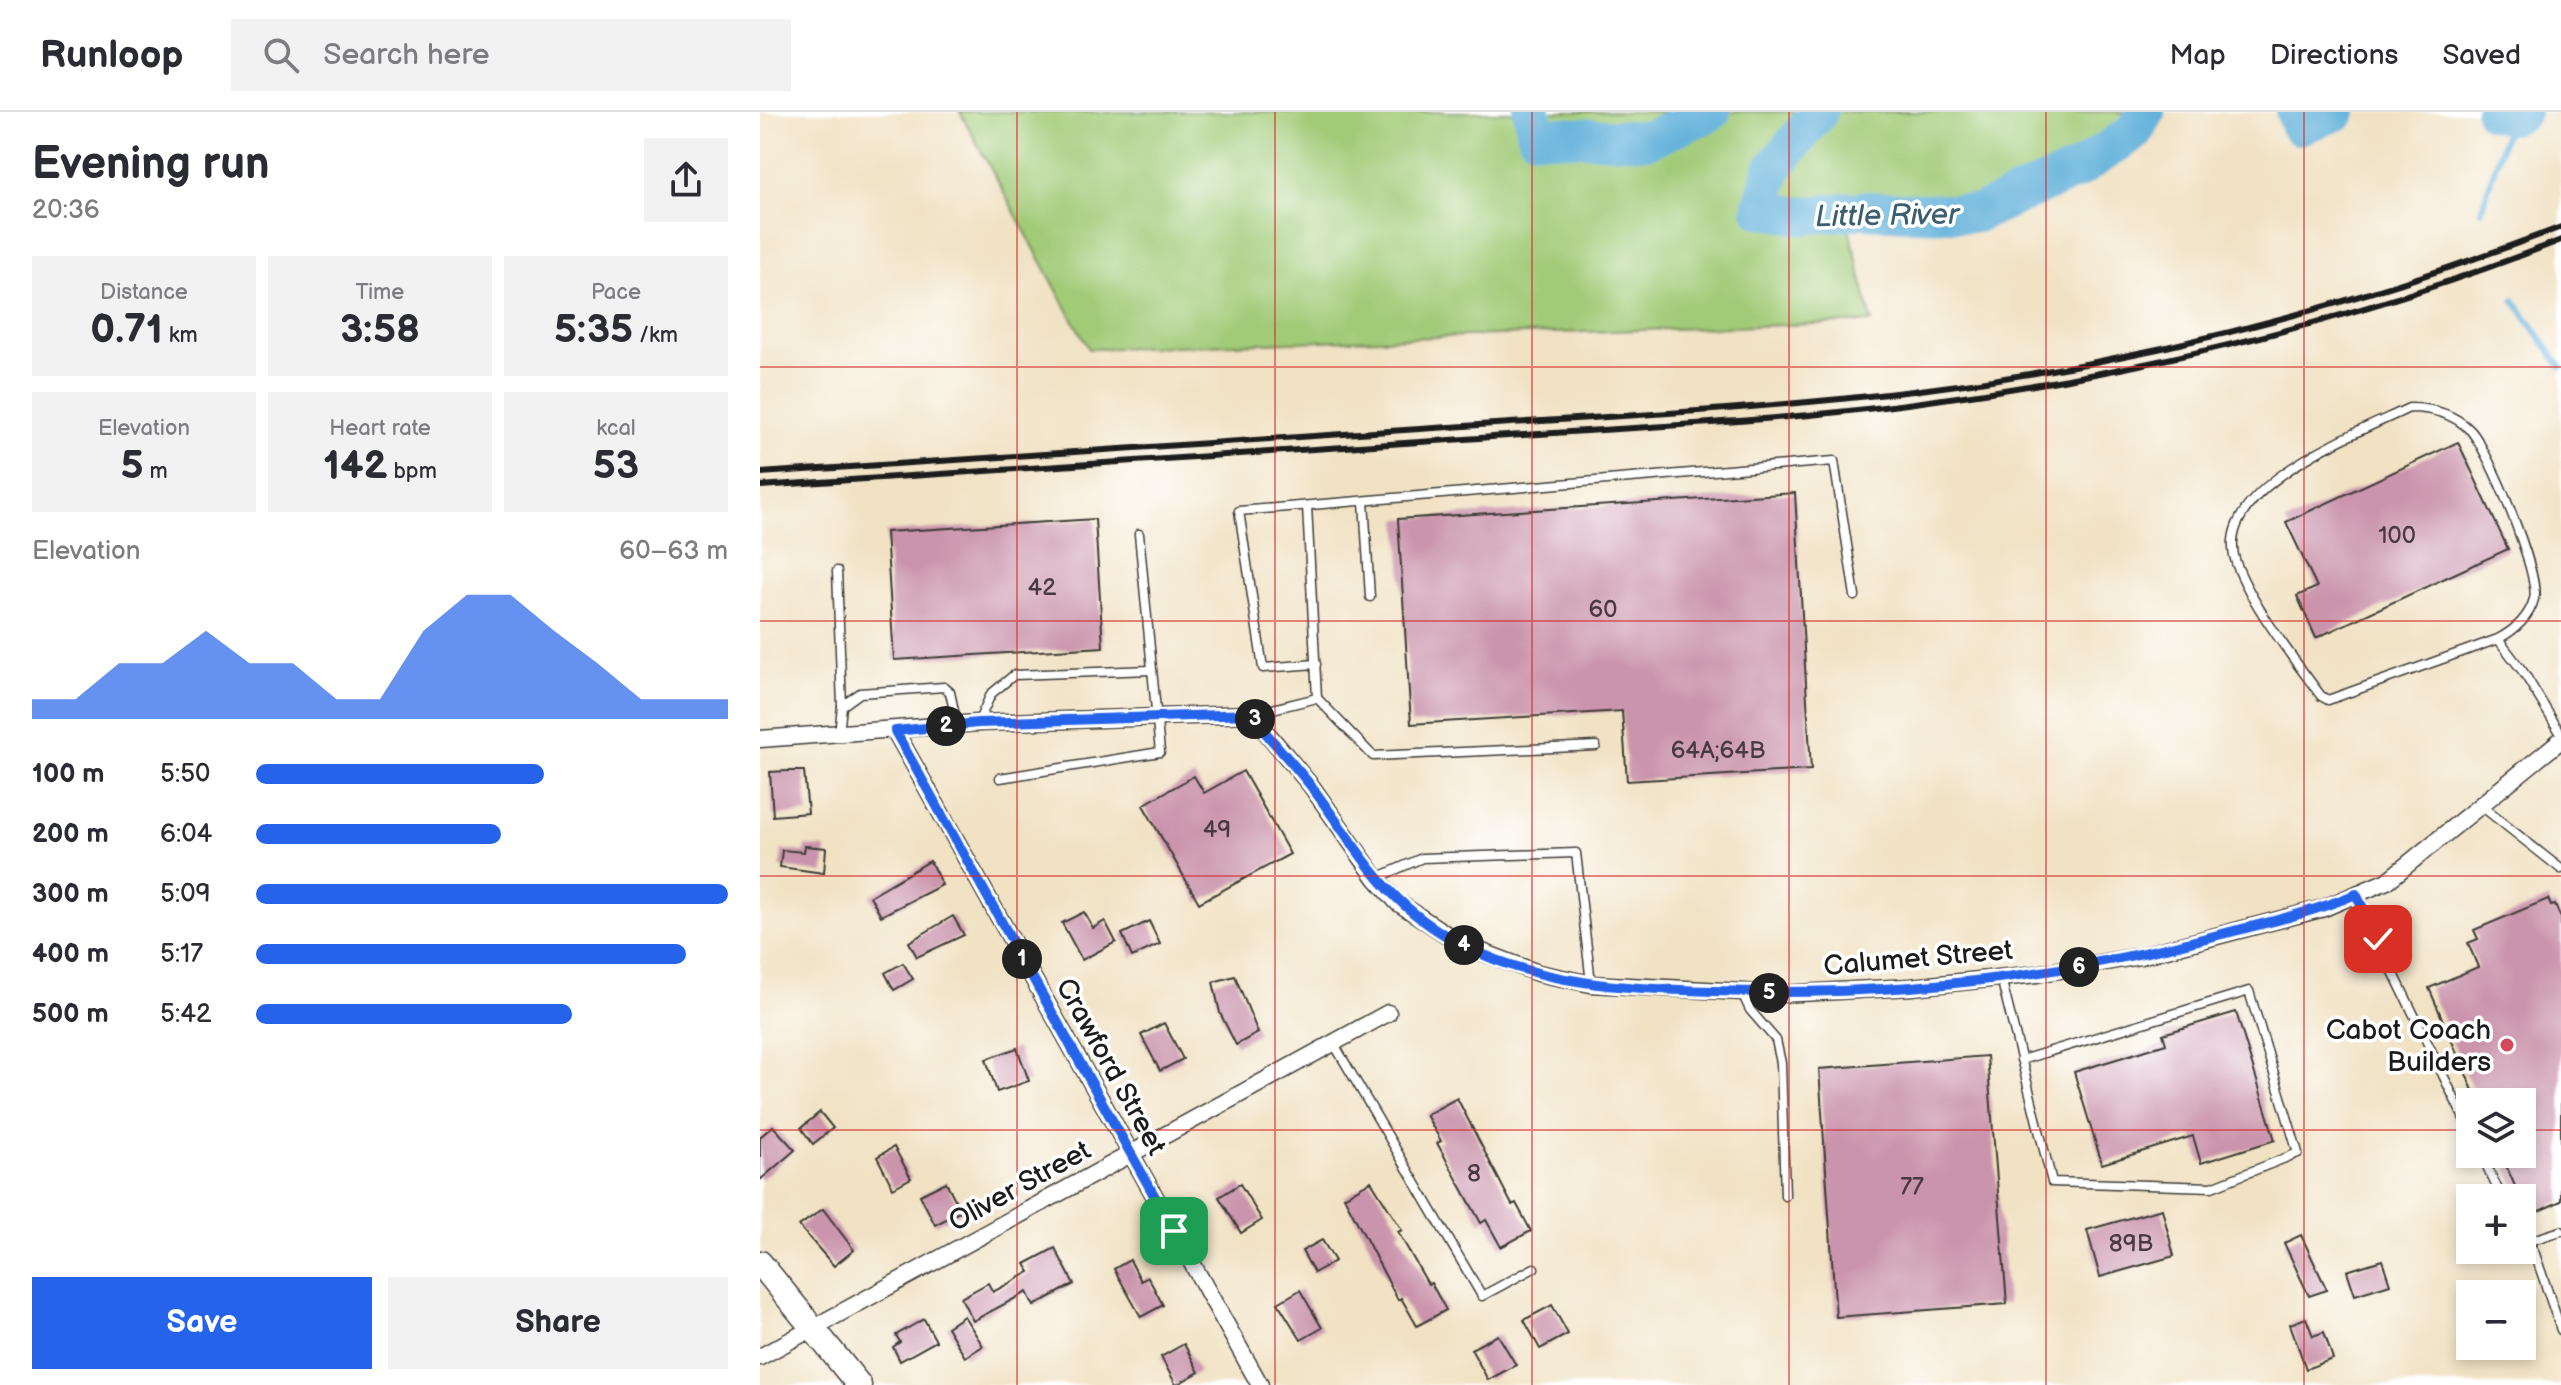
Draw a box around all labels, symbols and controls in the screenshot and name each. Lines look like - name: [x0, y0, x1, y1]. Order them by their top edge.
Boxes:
- search box: [231, 19, 791, 91]
- text: Runloop: [40, 33, 183, 78]
- icon: search: [259, 33, 303, 77]
- text: Search here: [323, 37, 489, 73]
- text: Map: [2169, 39, 2226, 72]
- text: Directions: [2270, 39, 2398, 72]
- text: Saved: [2442, 39, 2521, 72]
- text: Evening run: [32, 138, 269, 191]
- button: share: [644, 138, 728, 222]
- text: 20:36: [32, 195, 100, 226]
- water label: Little River: [1815, 197, 1961, 235]
- text: Distance: [100, 279, 188, 306]
- text: Time: [356, 279, 404, 306]
- text: Pace: [591, 279, 641, 306]
- text: 0.71: [90, 306, 163, 354]
- text: 3:58: [340, 306, 420, 354]
- text: 5:35: [554, 306, 633, 354]
- text: km: [163, 322, 198, 349]
- text: /km: [633, 322, 678, 349]
- text: Elevation: [98, 415, 190, 442]
- text: Heart rate: [329, 415, 431, 442]
- text: kcal: [596, 415, 636, 442]
- text: 5: [120, 442, 143, 490]
- text: 142: [323, 442, 388, 490]
- text: 53: [593, 442, 639, 490]
- text: m: [143, 458, 168, 485]
- text: bpm: [388, 458, 437, 485]
- house number: 100: [2378, 521, 2416, 550]
- text: Elevation: [32, 536, 140, 567]
- text: 60–63 m: [619, 536, 728, 567]
- house number: 42: [1028, 573, 1056, 602]
- house number: 60: [1589, 595, 1617, 624]
- pin: 3: [1235, 699, 1275, 739]
- text: 3: [1249, 705, 1261, 732]
- pin: 2: [926, 706, 966, 746]
- text: 2: [939, 712, 953, 739]
- house number: 64A;64B: [1671, 736, 1765, 765]
- text: 100 m: [32, 759, 105, 790]
- text: 5:50: [160, 759, 210, 790]
- house number: 49: [1203, 815, 1231, 844]
- text: 200 m: [32, 819, 109, 850]
- text: 6:04: [160, 819, 212, 850]
- text: 300 m: [32, 879, 109, 910]
- text: 5:09: [160, 879, 210, 910]
- pin: [2344, 905, 2412, 973]
- icon: check: [2356, 917, 2400, 961]
- pin: 4: [1444, 925, 1484, 965]
- text: 4: [1458, 931, 1470, 958]
- street label: Calumet Street: [1822, 934, 2015, 983]
- text: 400 m: [32, 939, 109, 970]
- text: 5:17: [160, 939, 203, 970]
- pin: 1: [1002, 939, 1042, 979]
- text: 1: [1017, 945, 1027, 972]
- pin: 6: [2059, 947, 2099, 987]
- text: 6: [2072, 953, 2086, 980]
- street label: Crawford Street: [1048, 973, 1173, 1161]
- pin: 5: [1749, 973, 1789, 1013]
- text: 5: [1763, 979, 1775, 1006]
- text: 500 m: [32, 999, 109, 1030]
- text: 5:42: [160, 999, 211, 1030]
- place label: Cabot Coach Builders: [2326, 1014, 2491, 1079]
- marker: Cabot Coach Builders: [2498, 1036, 2516, 1054]
- map controls: [2456, 1088, 2536, 1360]
- button: layers: [2456, 1088, 2536, 1168]
- street label: Oliver Street: [943, 1134, 1097, 1239]
- house number: 8: [1467, 1159, 1481, 1188]
- house number: 77: [1900, 1172, 1924, 1201]
- button: +: [2456, 1184, 2536, 1264]
- pin: [1140, 1197, 1208, 1265]
- icon: arrive: [1152, 1209, 1196, 1253]
- house number: 89B: [2109, 1229, 2153, 1258]
- button: Save: [32, 1277, 372, 1369]
- button: Share: [388, 1277, 728, 1369]
- button: −: [2456, 1280, 2536, 1360]

